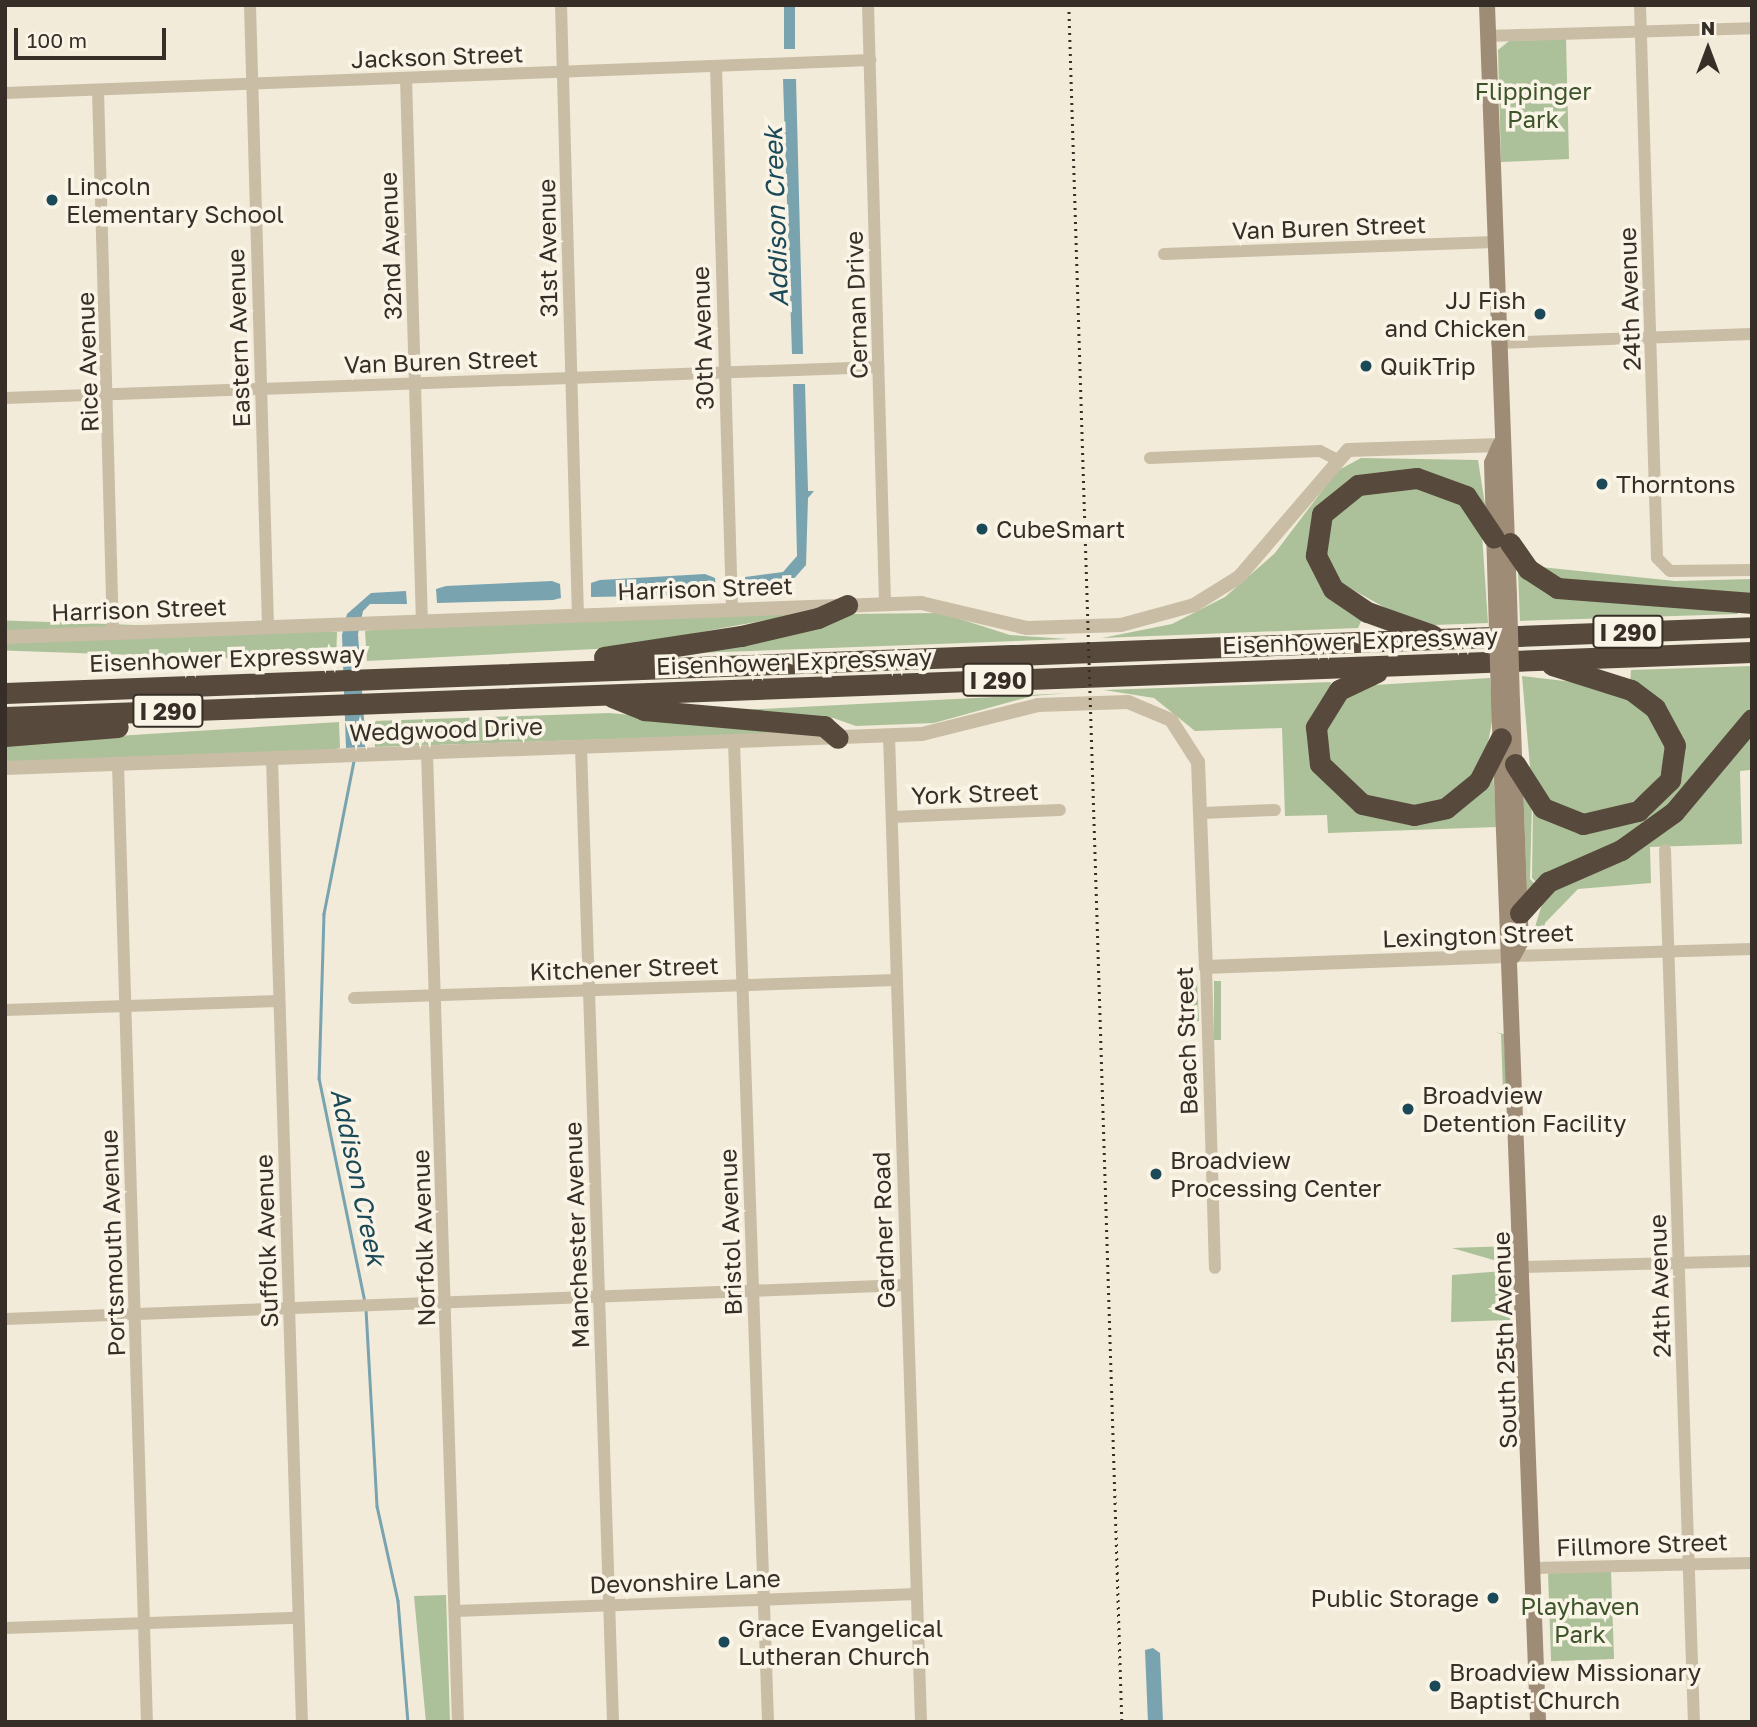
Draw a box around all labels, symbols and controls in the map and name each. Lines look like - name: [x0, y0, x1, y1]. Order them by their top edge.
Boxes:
- scale bar: [18, 14, 170, 58]
- north arrow: [1673, 14, 1743, 84]
- text: N: [1701, 16, 1715, 39]
- text: 100 m: [27, 27, 87, 53]
- street label: Jackson Street: [350, 39, 524, 73]
- park label: Flippinger Park: [1474, 77, 1592, 133]
- water label: Addison Creek: [757, 126, 795, 308]
- street label: 32nd Avenue: [373, 171, 407, 321]
- place label: Lincoln Elementary School: [66, 172, 284, 228]
- street label: 31st Avenue: [531, 178, 563, 318]
- marker: Lincoln Elementary School: [44, 192, 60, 208]
- street label: Van Buren Street: [1231, 209, 1427, 245]
- street label: 24th Avenue: [1612, 227, 1646, 371]
- street label: Cernan Drive: [839, 230, 873, 380]
- street label: Eastern Avenue: [220, 248, 256, 428]
- street label: 30th Avenue: [685, 266, 719, 410]
- place label: JJ Fish and Chicken: [1385, 286, 1526, 342]
- street label: Rice Avenue: [70, 291, 104, 433]
- marker: JJ Fish and Chicken: [1532, 306, 1548, 322]
- street label: Van Buren Street: [343, 343, 539, 379]
- place label: QuikTrip: [1380, 352, 1476, 380]
- marker: QuikTrip: [1358, 358, 1374, 374]
- place label: Thorntons: [1616, 470, 1735, 498]
- marker: Thorntons: [1594, 476, 1610, 492]
- place label: CubeSmart: [996, 515, 1125, 543]
- marker: CubeSmart: [974, 521, 990, 537]
- street label: Harrison Street: [617, 571, 793, 605]
- street label: Harrison Street: [51, 592, 227, 626]
- road number: I 290: [1591, 612, 1665, 652]
- street label: Eisenhower Expressway: [1221, 621, 1499, 659]
- street label: Eisenhower Expressway: [88, 639, 366, 677]
- street label: Eisenhower Expressway: [655, 642, 933, 680]
- road number: I 290: [961, 660, 1035, 700]
- road number: I 290: [131, 692, 205, 730]
- street label: Wedgwood Drive: [349, 711, 543, 747]
- street label: York Street: [911, 776, 1039, 810]
- street label: Lexington Street: [1382, 917, 1574, 953]
- street label: Kitchener Street: [529, 950, 719, 986]
- street label: Beach Street: [1169, 966, 1203, 1116]
- place label: Broadview Detention Facility: [1422, 1081, 1626, 1137]
- water label: Addison Creek: [324, 1086, 392, 1268]
- marker: Broadview Detention Facility: [1400, 1101, 1416, 1117]
- street label: Manchester Avenue: [558, 1121, 594, 1349]
- street label: Portsmouth Avenue: [94, 1129, 130, 1357]
- place label: Broadview Processing Center: [1170, 1146, 1381, 1202]
- street label: Bristol Avenue: [713, 1148, 747, 1316]
- street label: Norfolk Avenue: [406, 1149, 440, 1327]
- street label: Gardner Road: [866, 1151, 900, 1309]
- street label: Suffolk Avenue: [249, 1154, 283, 1328]
- marker: Broadview Processing Center: [1148, 1166, 1164, 1182]
- street label: 24th Avenue: [1642, 1214, 1676, 1358]
- street label: South 25th Avenue: [1486, 1231, 1522, 1449]
- street label: Fillmore Street: [1556, 1527, 1728, 1561]
- street label: Devonshire Lane: [589, 1563, 781, 1599]
- place label: Public Storage: [1311, 1584, 1479, 1612]
- marker: Public Storage: [1485, 1590, 1501, 1606]
- park label: Playhaven Park: [1520, 1592, 1640, 1648]
- place label: Grace Evangelical Lutheran Church: [738, 1614, 943, 1670]
- marker: Grace Evangelical Lutheran Church: [716, 1634, 732, 1650]
- place label: Broadview Missionary Baptist Church: [1449, 1658, 1701, 1714]
- marker: Broadview Missionary Baptist Church: [1427, 1678, 1443, 1694]

